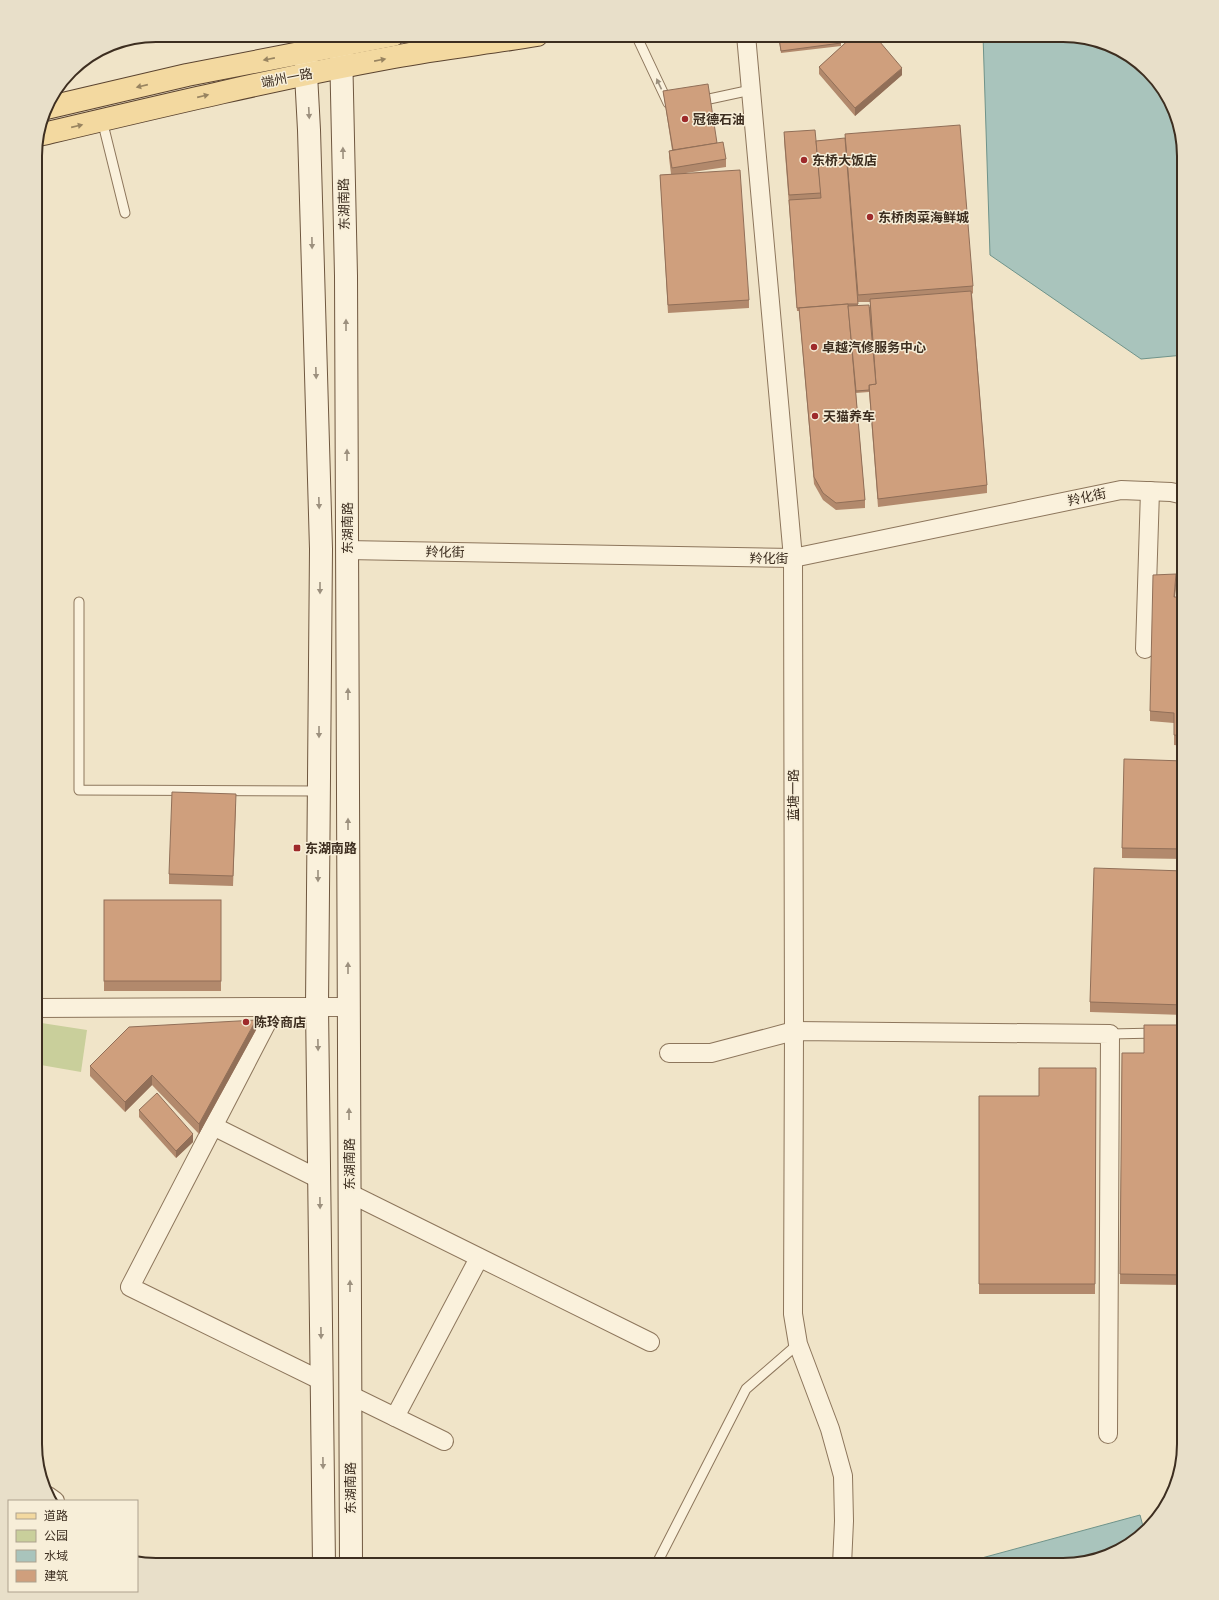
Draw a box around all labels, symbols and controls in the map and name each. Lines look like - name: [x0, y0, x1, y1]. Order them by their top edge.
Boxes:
- one-way arrow: [263, 56, 276, 62]
- one-way arrow: [374, 56, 386, 62]
- street label: 端州一路: [260, 65, 314, 91]
- one-way arrow: [656, 78, 662, 90]
- one-way arrow: [136, 83, 148, 89]
- one-way arrow: [197, 92, 209, 98]
- one-way arrow: [305, 107, 312, 119]
- place label: 冠德石油: [693, 111, 745, 128]
- marker: 冠德石油: [680, 114, 690, 124]
- one-way arrow: [70, 122, 83, 128]
- one-way arrow: [340, 146, 346, 159]
- place label: 东桥大饭店: [812, 152, 877, 169]
- marker: 东桥大饭店: [799, 155, 809, 165]
- street label: 东湖南路: [335, 178, 353, 230]
- place label: 东桥肉菜海鲜城: [878, 209, 969, 226]
- marker: 东桥肉菜海鲜城: [865, 212, 875, 222]
- one-way arrow: [309, 237, 315, 250]
- one-way arrow: [343, 318, 349, 331]
- place label: 卓越汽修服务中心: [822, 339, 926, 356]
- marker: 卓越汽修服务中心: [809, 342, 819, 352]
- one-way arrow: [313, 367, 319, 380]
- place label: 天猫养车: [823, 408, 875, 425]
- marker: 天猫养车: [810, 411, 820, 421]
- one-way arrow: [344, 448, 350, 461]
- street label: 羚化街: [1066, 485, 1108, 509]
- one-way arrow: [316, 497, 323, 509]
- street label: 东湖南路: [339, 502, 356, 554]
- street label: 羚化街: [425, 543, 465, 561]
- street label: 羚化街: [749, 550, 789, 567]
- one-way arrow: [317, 582, 323, 595]
- one-way arrow: [344, 688, 351, 700]
- one-way arrow: [316, 726, 322, 739]
- street label: 蓝塘一路: [785, 769, 802, 821]
- one-way arrow: [345, 817, 351, 830]
- place label: 东湖南路: [305, 840, 357, 857]
- marker: 东湖南路: [292, 843, 302, 853]
- one-way arrow: [315, 870, 321, 883]
- one-way arrow: [345, 962, 352, 974]
- place label: 陈玲商店: [254, 1014, 306, 1031]
- marker: 陈玲商店: [241, 1017, 251, 1027]
- one-way arrow: [315, 1039, 321, 1052]
- one-way arrow: [346, 1107, 352, 1120]
- street label: 东湖南路: [341, 1138, 358, 1190]
- one-way arrow: [317, 1197, 323, 1210]
- one-way arrow: [347, 1279, 353, 1292]
- one-way arrow: [318, 1327, 324, 1340]
- one-way arrow: [320, 1457, 326, 1470]
- street label: 东湖南路: [342, 1462, 359, 1514]
- legend: [8, 1500, 138, 1592]
- text: 道路: [44, 1508, 68, 1523]
- text: 公园: [44, 1528, 68, 1543]
- text: 水域: [44, 1548, 68, 1563]
- text: 建筑: [44, 1568, 68, 1583]

